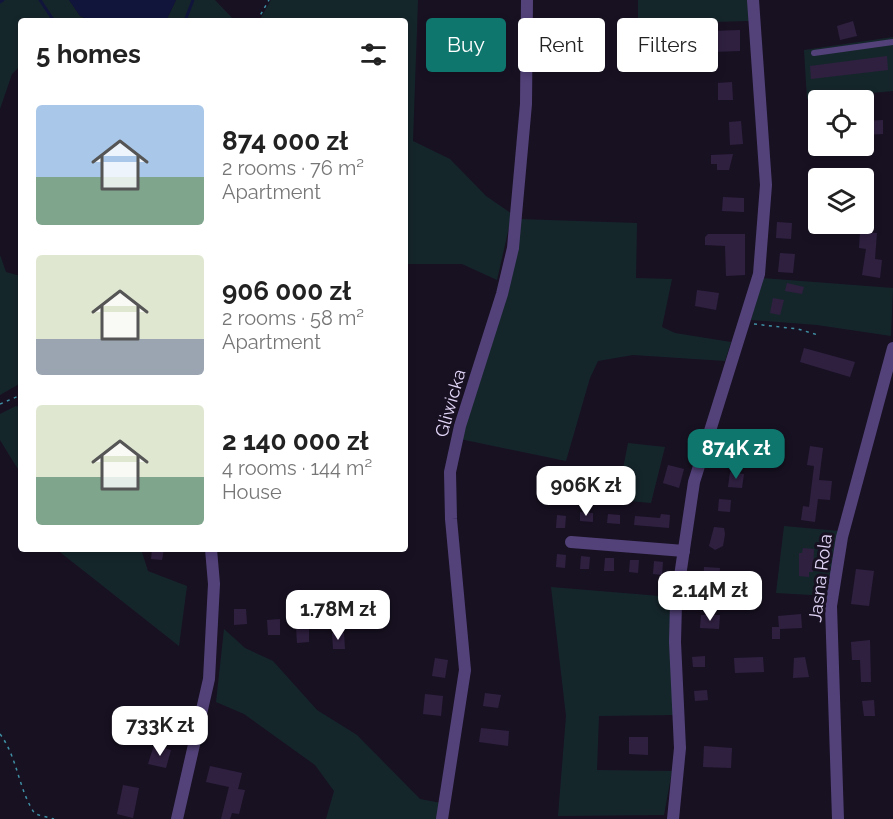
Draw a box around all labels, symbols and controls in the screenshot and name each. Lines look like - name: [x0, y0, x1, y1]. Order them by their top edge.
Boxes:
- chip: Buy: [426, 18, 506, 72]
- chip: Rent: [518, 18, 605, 72]
- chip: Filters: [617, 18, 718, 72]
- icon: filters: [357, 38, 390, 71]
- text: 5 homes: [36, 39, 141, 69]
- map controls: [808, 90, 874, 234]
- button: locate: [808, 90, 874, 156]
- text: 874 000 zł: [222, 126, 348, 156]
- icon: home: [84, 129, 156, 201]
- text: 2 rooms · 76 m²: [222, 156, 364, 180]
- button: layers: [808, 168, 874, 234]
- text: Apartment: [222, 180, 321, 204]
- text: 906 000 zł: [222, 276, 351, 306]
- icon: home: [84, 279, 156, 351]
- text: 2 rooms · 58 m²: [222, 306, 364, 330]
- text: Apartment: [222, 330, 321, 354]
- street label: Gliwicka: [430, 367, 470, 439]
- text: 2 140 000 zł: [222, 426, 369, 456]
- icon: home: [84, 429, 156, 501]
- pin: 874K zł: [681, 429, 791, 480]
- text: 874K zł: [702, 436, 770, 460]
- text: 4 rooms · 144 m²: [222, 456, 372, 480]
- pin: 906K zł: [531, 466, 641, 517]
- text: 906K zł: [551, 473, 621, 497]
- text: House: [222, 480, 282, 504]
- street label: Jasna Rola: [804, 533, 836, 623]
- pin: 2.14M zł: [648, 571, 772, 622]
- text: 2.14M zł: [672, 578, 748, 602]
- pin: 1.78M zł: [276, 590, 400, 641]
- text: 1.78M zł: [300, 597, 376, 621]
- pin: 733K zł: [105, 706, 215, 757]
- text: 733K zł: [126, 713, 194, 737]

